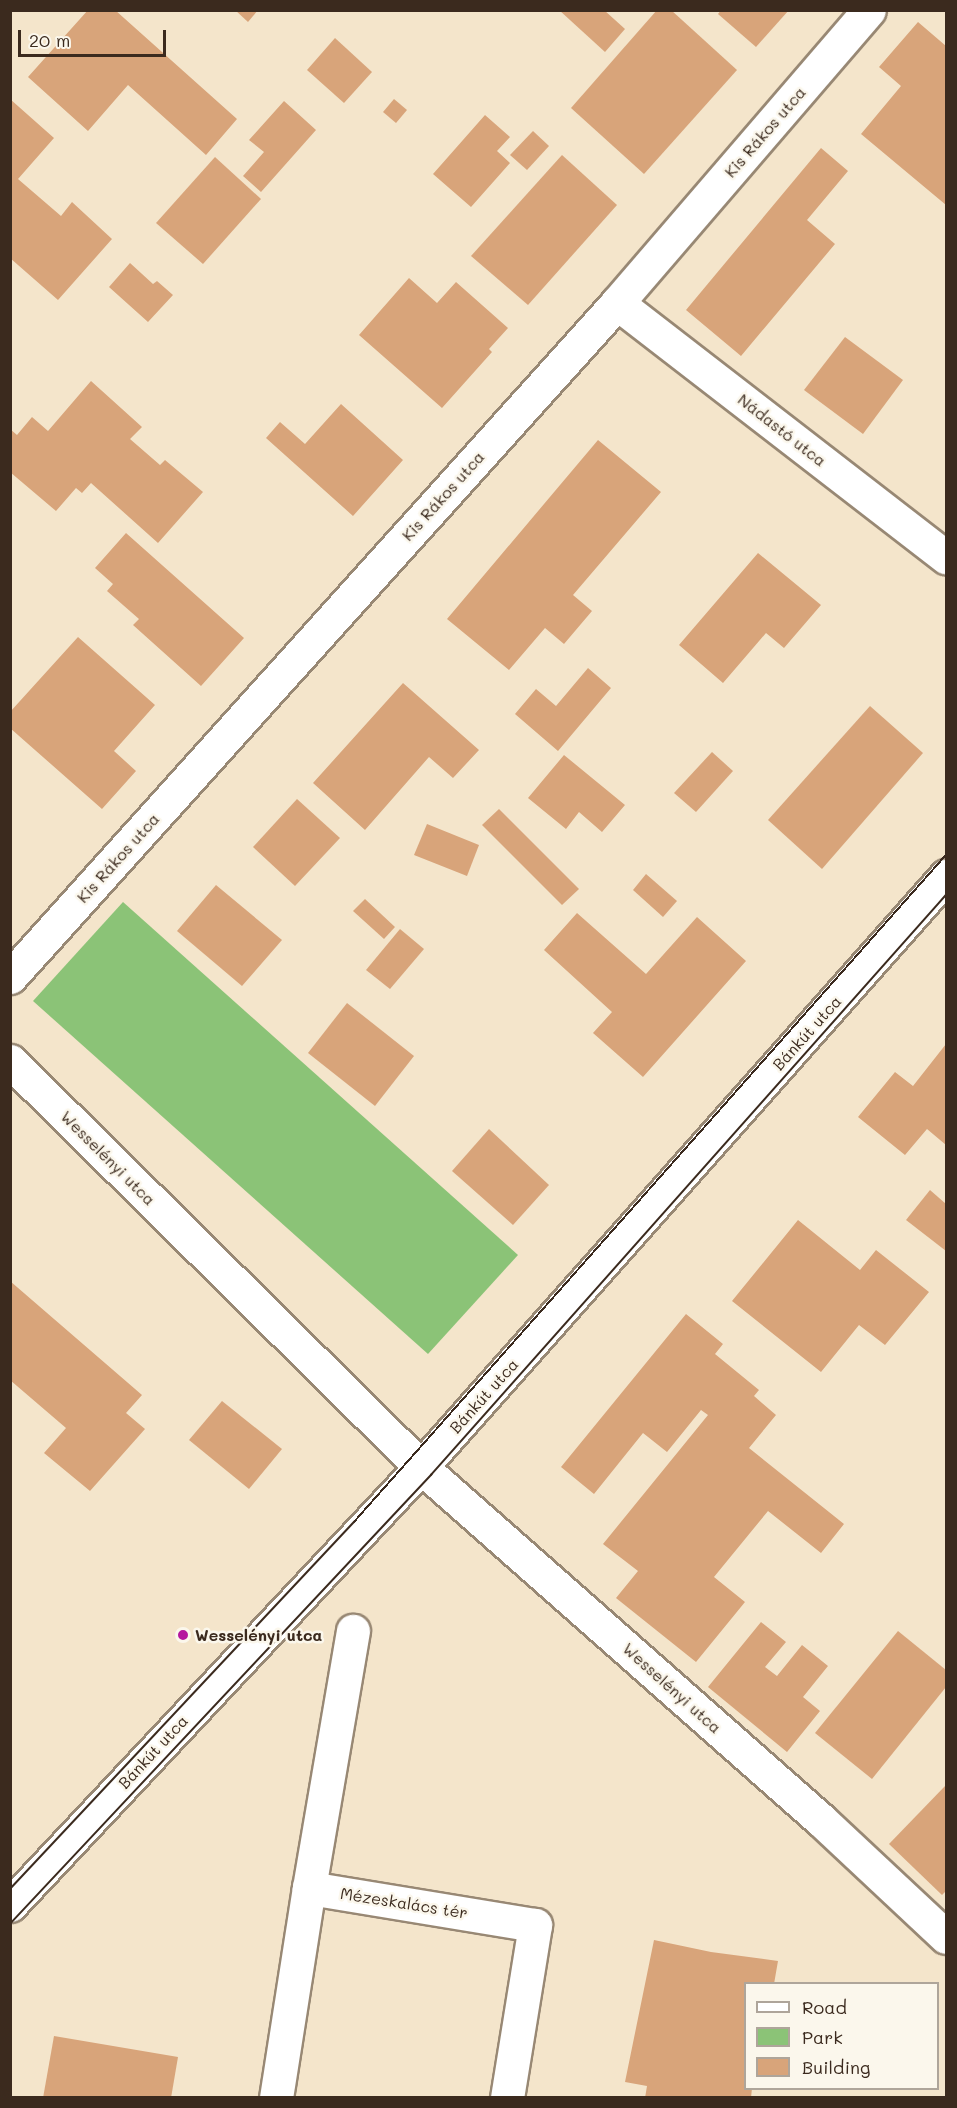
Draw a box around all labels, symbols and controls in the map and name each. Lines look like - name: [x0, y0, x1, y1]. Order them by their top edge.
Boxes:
- scale bar: [21, 18, 170, 56]
- text: 20 m: [29, 28, 70, 52]
- street label: Kis Rákos utca: [720, 83, 810, 181]
- street label: Nádastó utca: [734, 390, 830, 470]
- street label: Kis Rákos utca: [398, 447, 488, 545]
- street label: Kis Rákos utca: [73, 809, 163, 907]
- street label: Bánkút utca: [769, 992, 845, 1074]
- street label: Wesselényi utca: [57, 1107, 159, 1209]
- street label: Bánkút utca: [446, 1355, 522, 1437]
- place label: Wesselényi utca: [195, 1625, 322, 1645]
- marker: Wesselényi utca: [176, 1628, 190, 1642]
- street label: Wesselényi utca: [619, 1639, 725, 1737]
- street label: Bánkút utca: [114, 1711, 192, 1793]
- street label: Mézeskalács tér: [339, 1883, 469, 1923]
- legend: [744, 1982, 939, 2090]
- text: Road: [802, 1995, 847, 2019]
- text: Park: [802, 2025, 843, 2049]
- text: Building: [802, 2055, 870, 2079]

